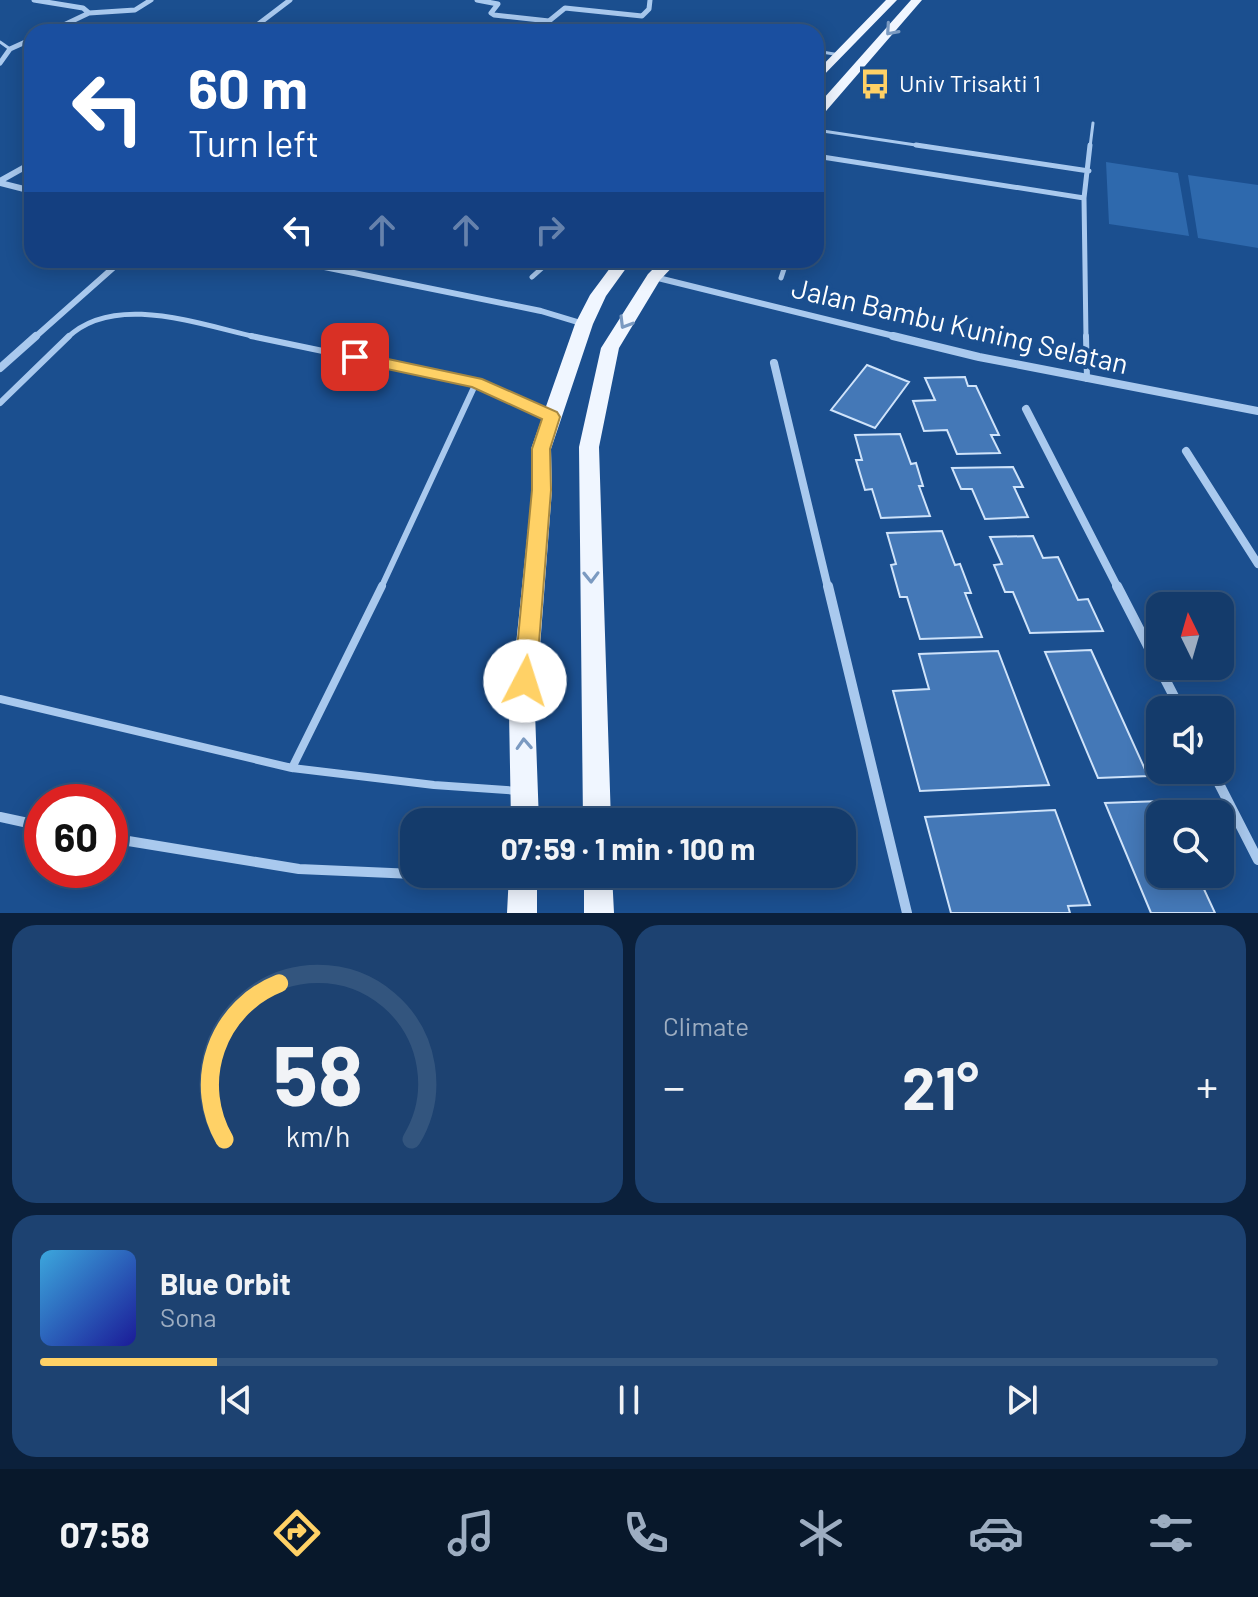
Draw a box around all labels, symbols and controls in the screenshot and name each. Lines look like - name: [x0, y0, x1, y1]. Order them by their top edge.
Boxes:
- one-way arrow: [886, 21, 900, 36]
- text: 60 m: [188, 53, 308, 120]
- icon: left: [56, 56, 160, 160]
- bus stop icon: Univ Trisakti 1: [858, 67, 892, 101]
- place label: Univ Trisakti 1: [899, 68, 1041, 97]
- text: Turn left: [188, 121, 319, 164]
- icon: left: [276, 208, 320, 252]
- icon: ahead: [360, 208, 404, 252]
- icon: ahead: [444, 208, 488, 252]
- icon: right: [528, 208, 572, 252]
- street label: Jalan Bambu Kuning Selatan: [789, 270, 1132, 380]
- one-way arrow: [619, 314, 634, 329]
- pin: [321, 323, 389, 391]
- icon: arrive: [333, 335, 377, 379]
- one-way arrow: [582, 571, 600, 584]
- north arrow: [1146, 592, 1234, 680]
- map controls: [1146, 592, 1234, 888]
- position arrow: [483, 639, 567, 723]
- button: sound: [1146, 696, 1234, 784]
- one-way arrow: [516, 737, 533, 750]
- speed limit sign: 60: [24, 784, 128, 888]
- button: search: [1146, 800, 1234, 888]
- text: 07:59 · 1 min · 100 m: [501, 830, 755, 866]
- text: Climate: [663, 1010, 749, 1041]
- text: 58: [273, 1023, 362, 1123]
- text: 21°: [902, 1050, 979, 1122]
- text: −: [663, 1059, 685, 1112]
- text: +: [1196, 1059, 1218, 1112]
- text: km/h: [285, 1118, 350, 1153]
- text: Blue Orbit: [160, 1265, 291, 1301]
- text: Sona: [160, 1301, 217, 1332]
- icon: previous: [214, 1378, 258, 1422]
- icon: pause: [607, 1378, 651, 1422]
- icon: next: [1000, 1378, 1044, 1422]
- icon: directions: [269, 1505, 325, 1561]
- icon: music: [443, 1505, 499, 1561]
- icon: phone: [618, 1505, 674, 1561]
- icon: climate: [793, 1505, 849, 1561]
- icon: car: [968, 1505, 1024, 1561]
- icon: filters: [1143, 1505, 1199, 1561]
- text: 07:58: [59, 1512, 150, 1555]

